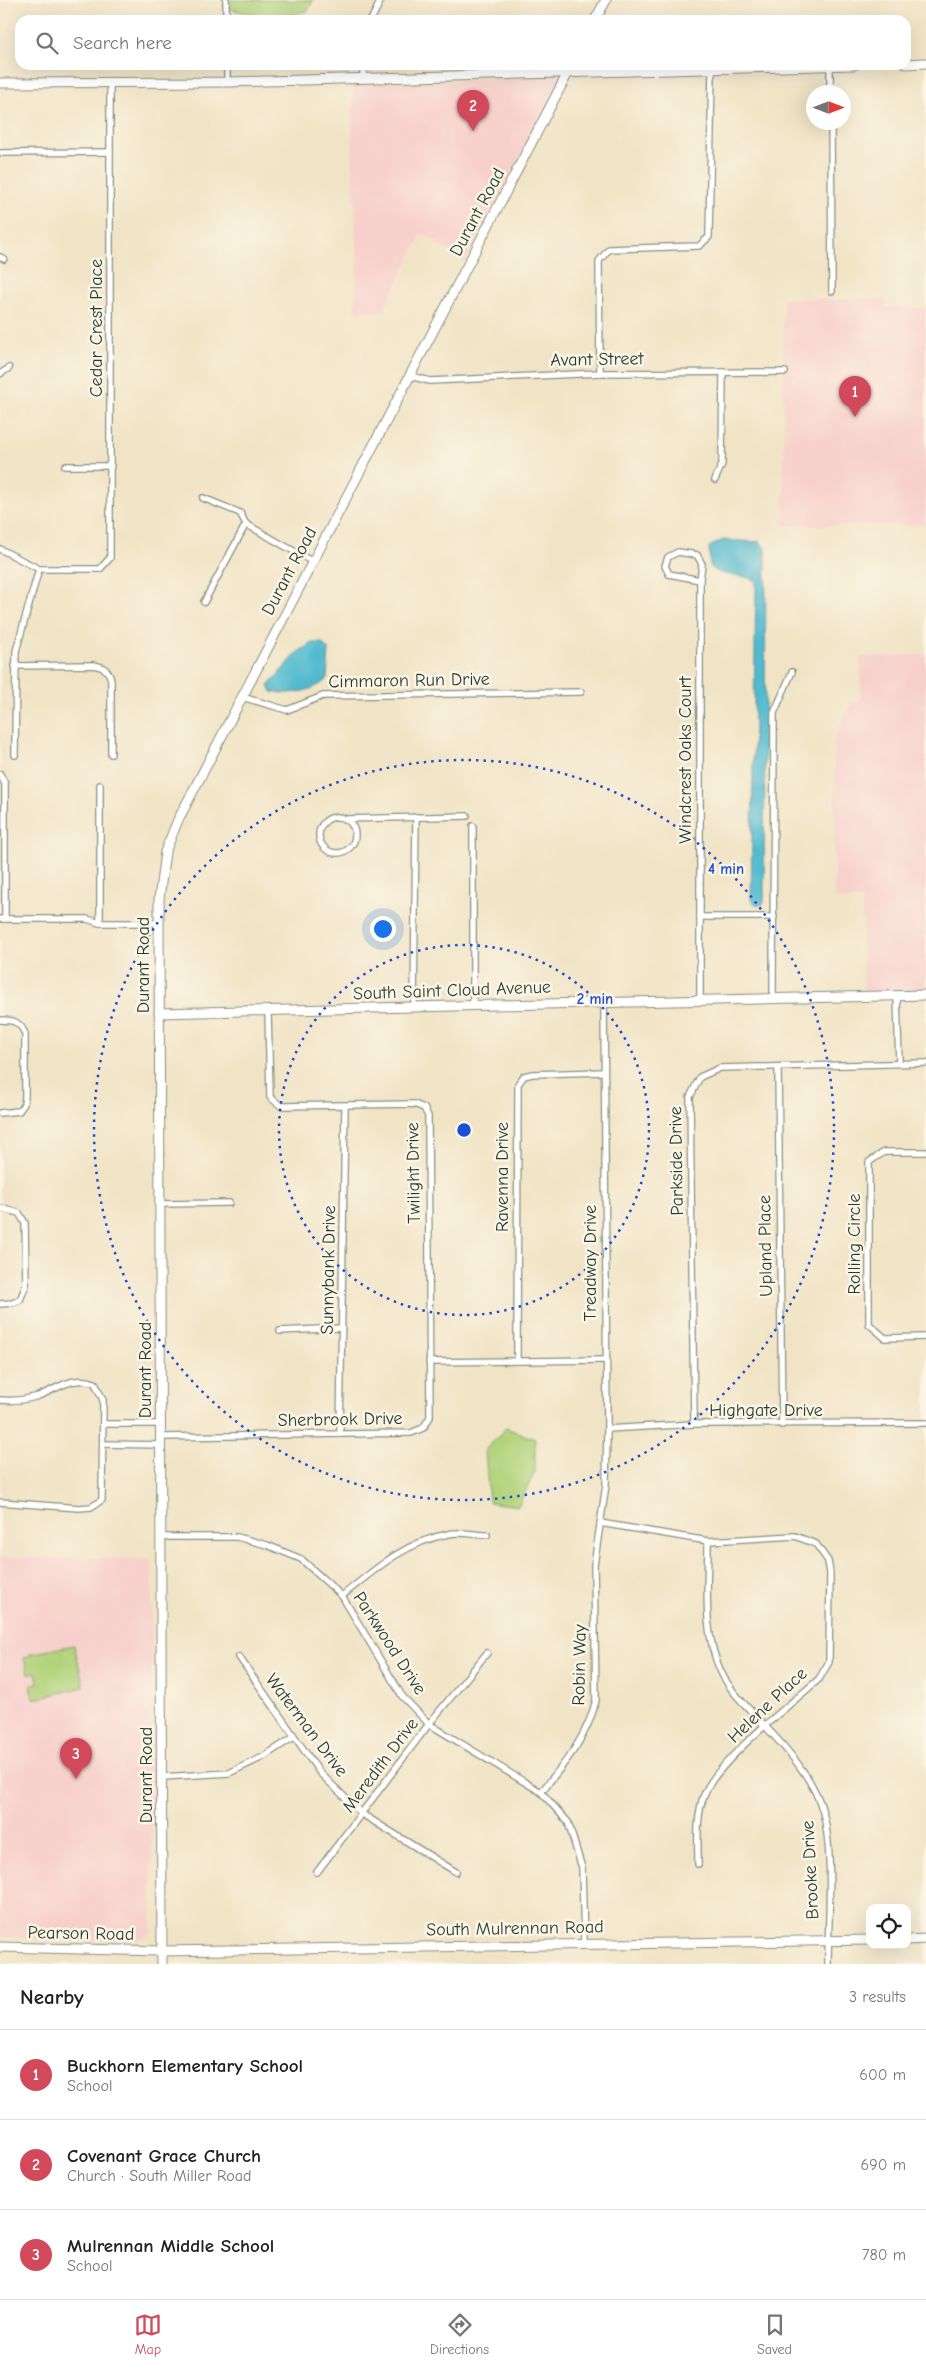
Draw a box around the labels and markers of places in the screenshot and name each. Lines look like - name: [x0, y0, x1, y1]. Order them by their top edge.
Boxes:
- pin: 2: [457, 90, 489, 131]
- pin: 1: [839, 376, 871, 417]
- centre of rings: [455, 1121, 473, 1139]
- pin: 3: [60, 1738, 92, 1779]

